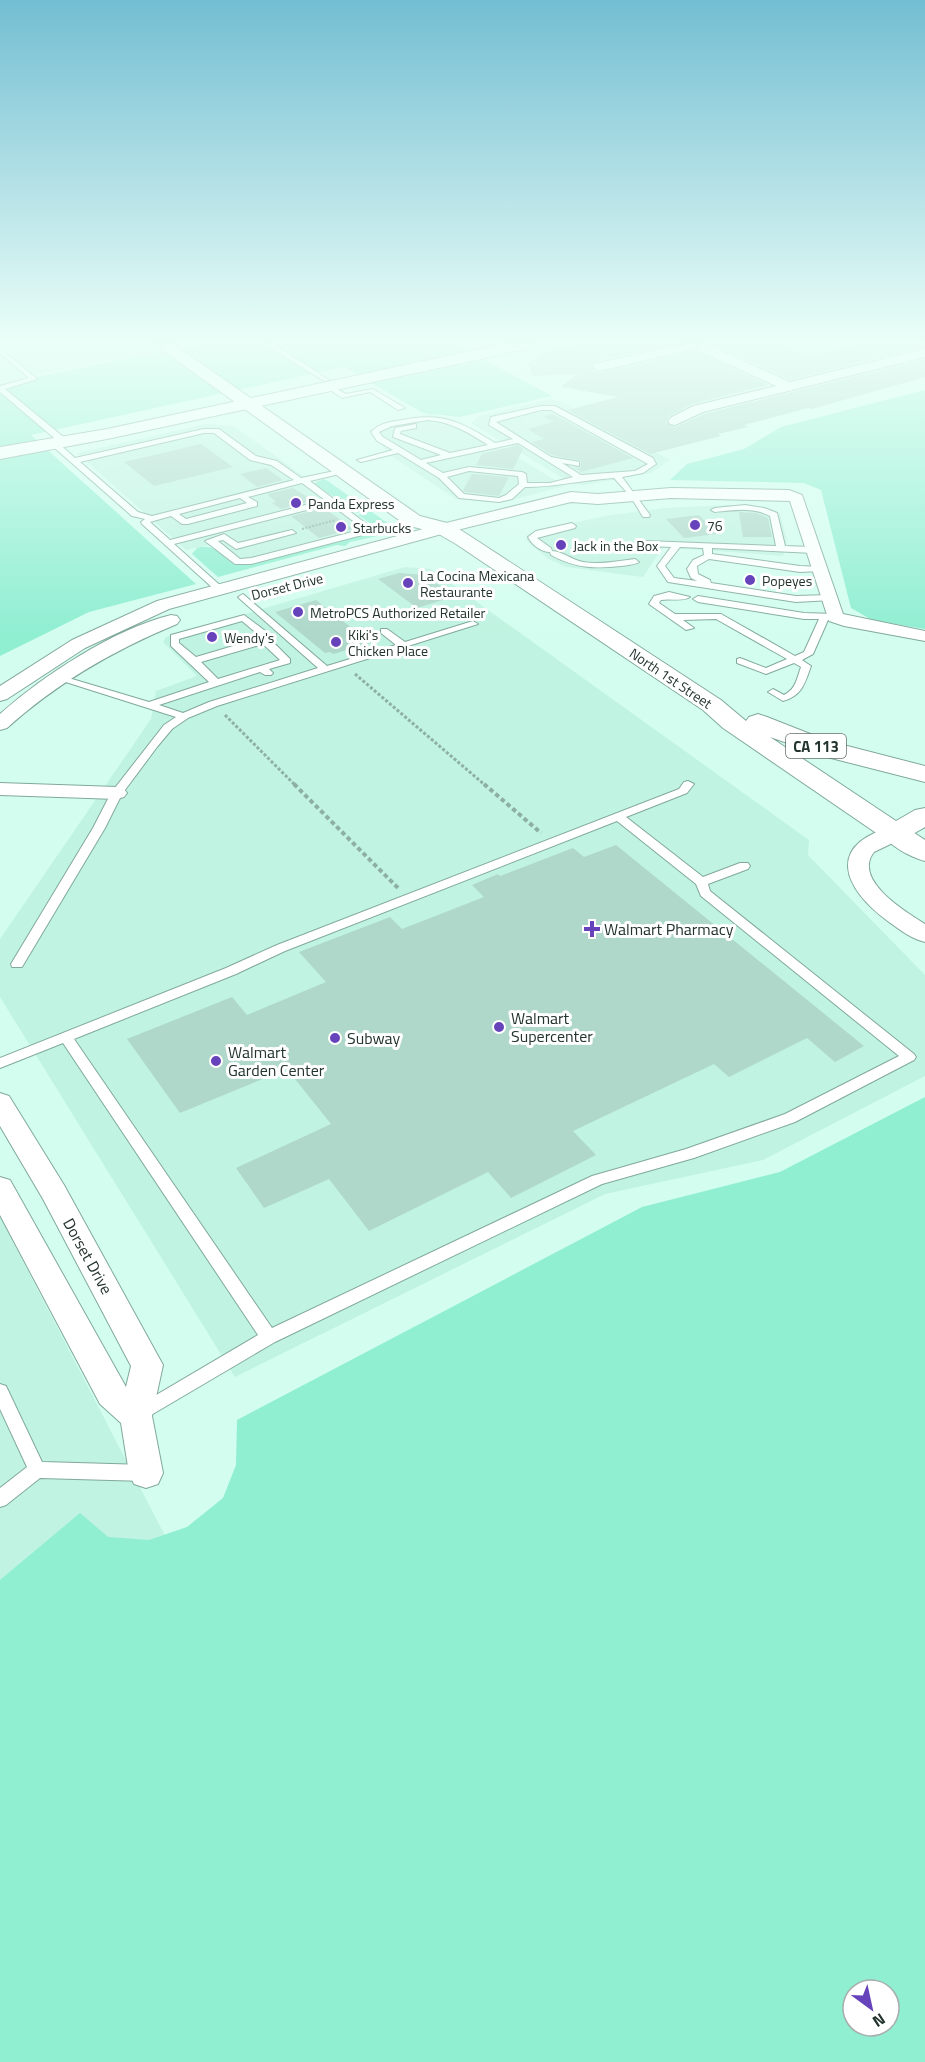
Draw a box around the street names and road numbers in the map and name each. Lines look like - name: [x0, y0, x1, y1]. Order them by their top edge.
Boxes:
- street label: Dorset Drive: [249, 567, 325, 605]
- street label: North 1st Street: [626, 643, 717, 713]
- road number: CA 113: [786, 734, 846, 758]
- street label: Dorset Drive: [57, 1213, 119, 1299]

